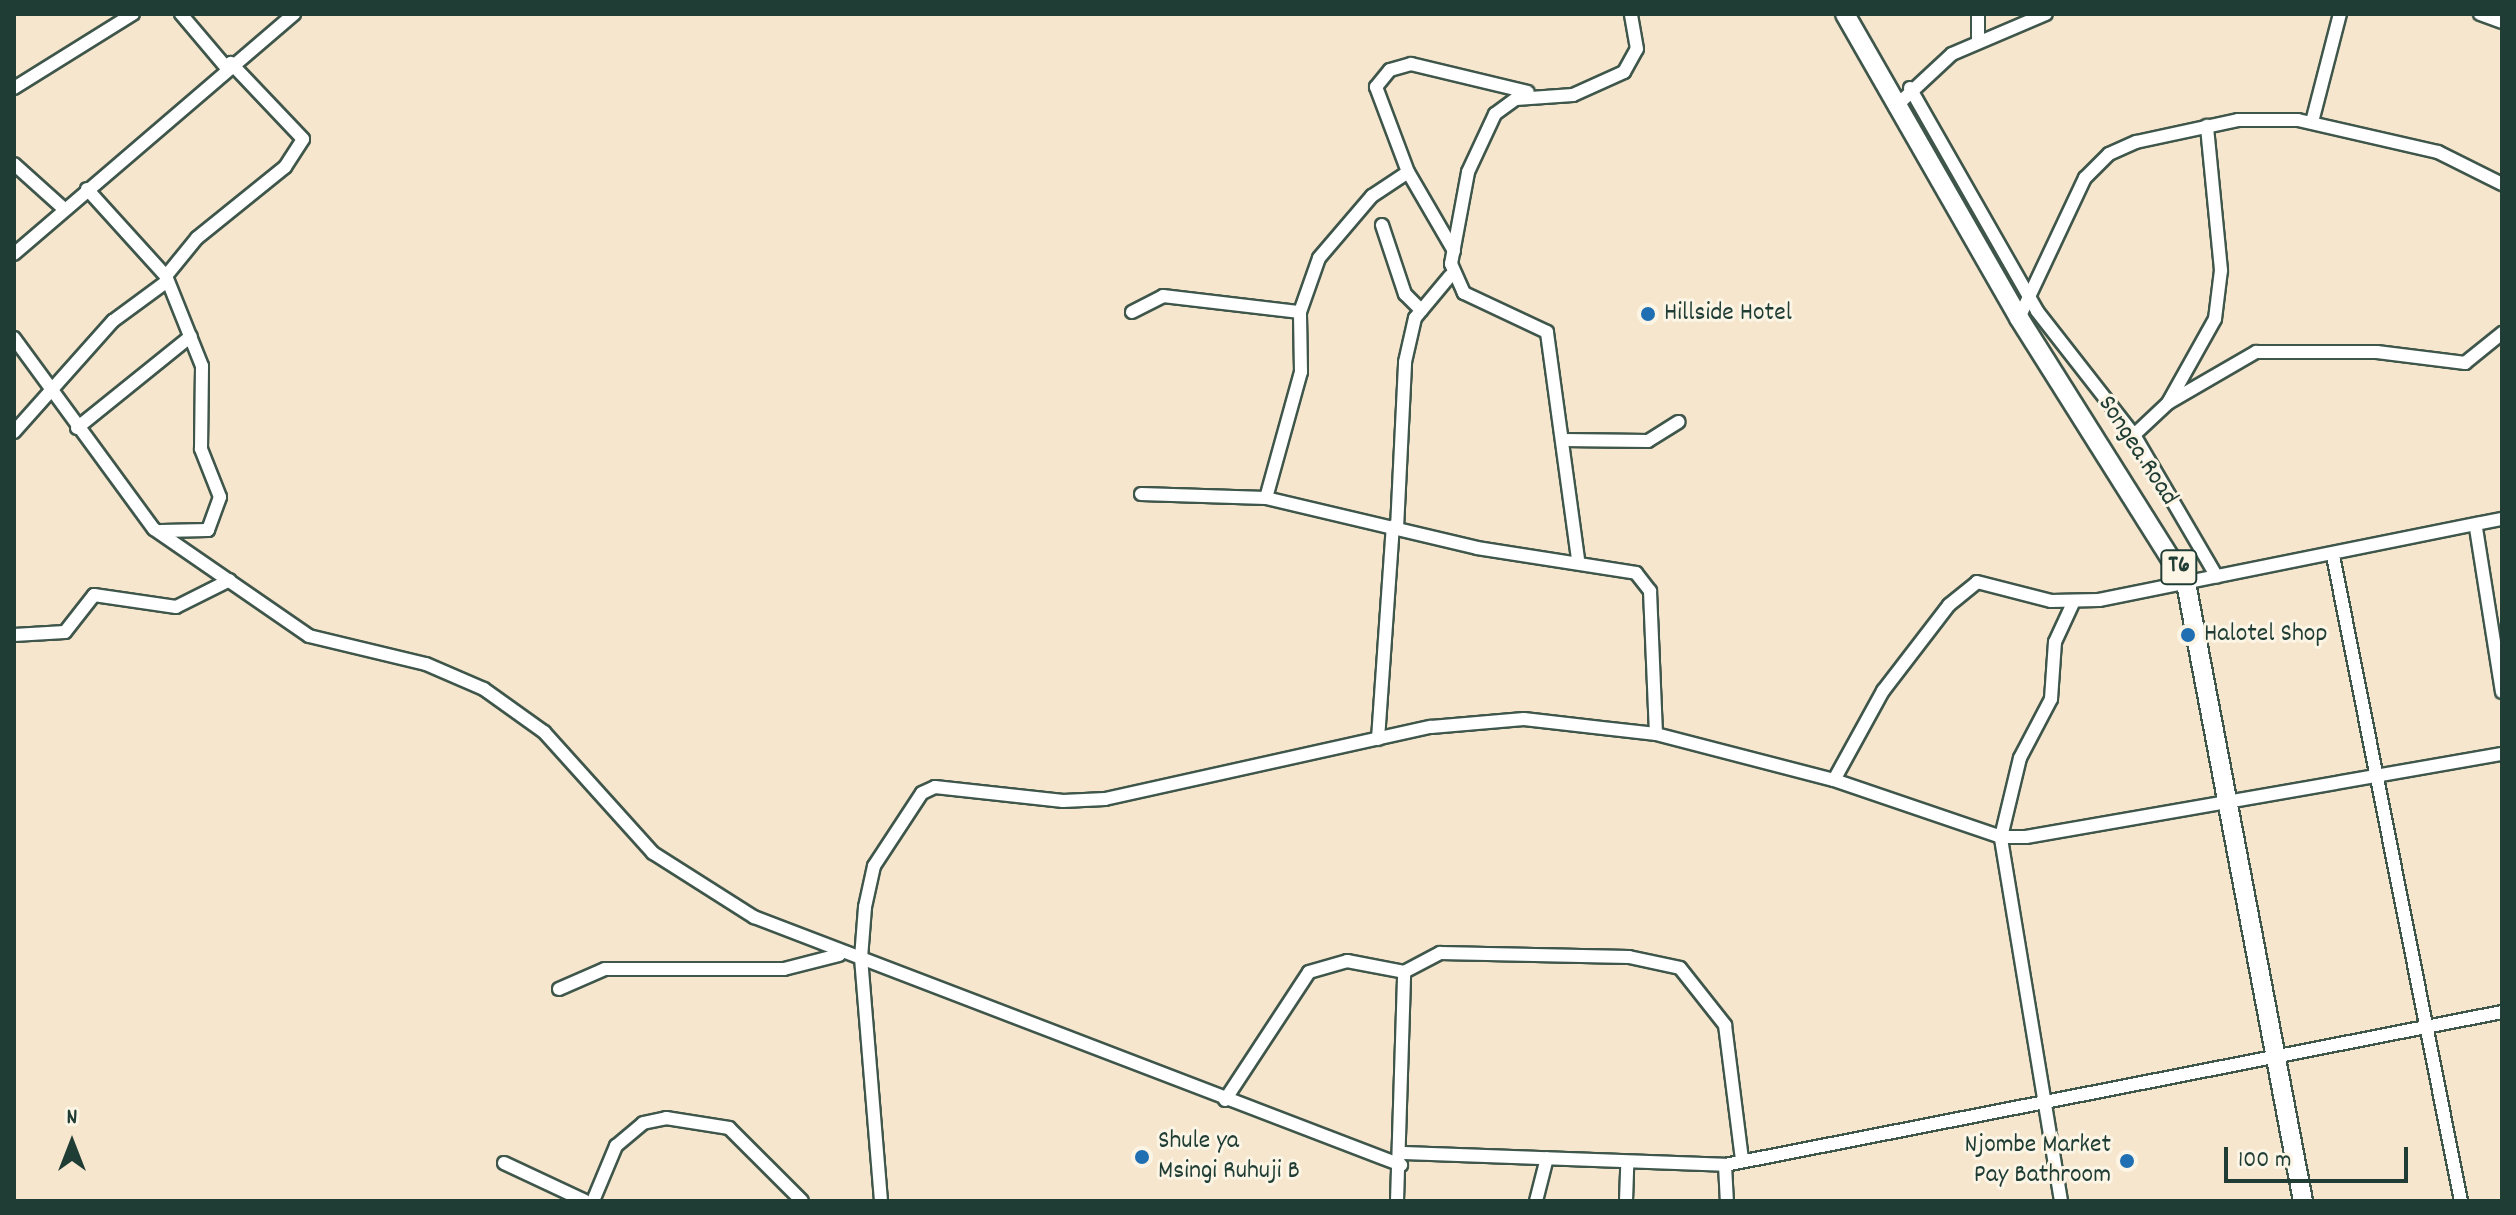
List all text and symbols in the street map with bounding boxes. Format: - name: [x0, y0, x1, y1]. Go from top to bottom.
- place label: Hillside Hotel: [1664, 298, 1792, 330]
- marker: Hillside Hotel: [1639, 305, 1657, 323]
- street label: Songea Road: [2090, 390, 2184, 512]
- road number: T6: [2159, 547, 2199, 587]
- place label: Halotel Shop: [2204, 619, 2327, 651]
- marker: Halotel Shop: [2179, 626, 2197, 644]
- north arrow: [32, 1103, 112, 1183]
- text: N: [67, 1103, 77, 1134]
- place label: Shule ya Msingi Ruhuji B: [1158, 1126, 1300, 1188]
- place label: Njombe Market Pay Bathroom: [1964, 1130, 2111, 1192]
- scale bar: [2228, 1131, 2412, 1181]
- text: 100 m: [2238, 1144, 2291, 1178]
- marker: Shule ya Msingi Ruhuji B: [1133, 1148, 1151, 1166]
- marker: Njombe Market Pay Bathroom: [2118, 1152, 2136, 1170]

